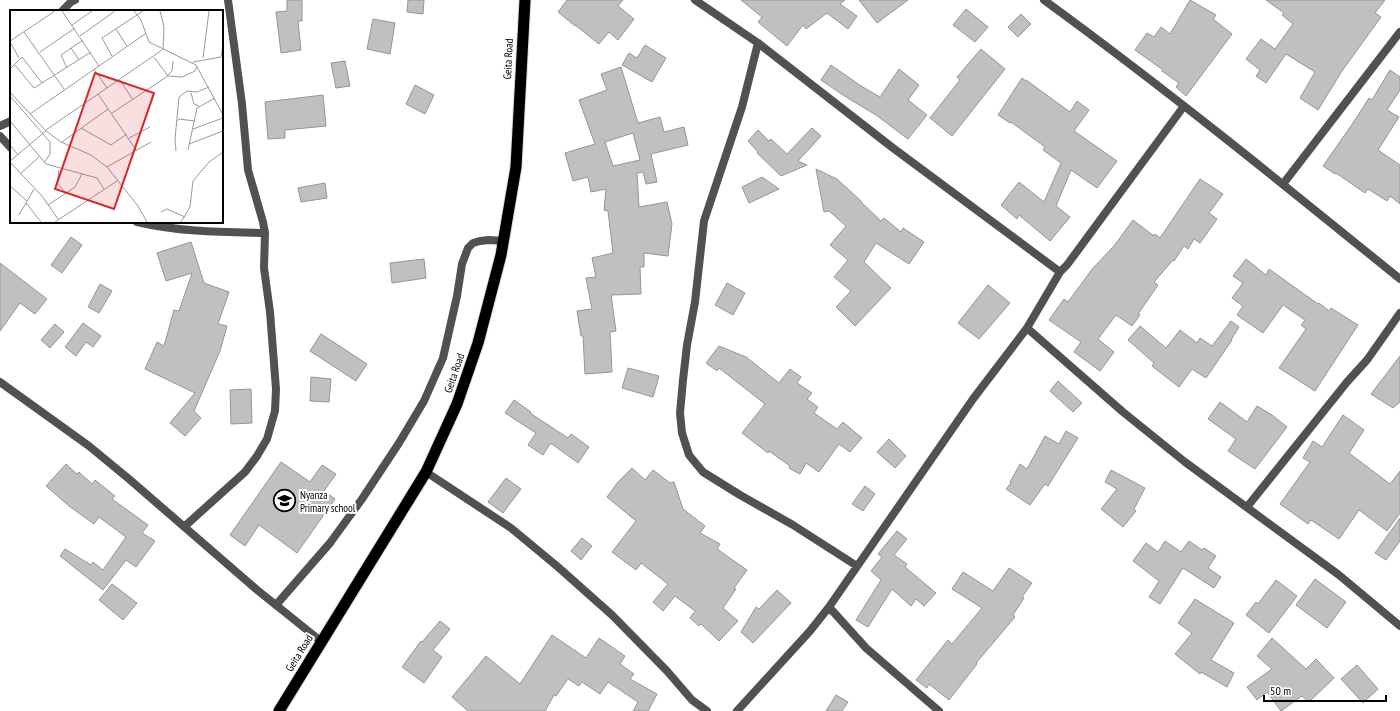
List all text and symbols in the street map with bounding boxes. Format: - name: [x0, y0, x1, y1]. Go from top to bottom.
- inset map: [10, 10, 223, 223]
- street label: Geita Road: [500, 38, 516, 80]
- street label: Geita Road: [441, 351, 467, 395]
- school or university icon: Nyanza Primary school: [272, 488, 298, 514]
- place label: Nyanza Primary school: [300, 488, 356, 515]
- street label: Geita Road: [282, 632, 316, 674]
- scale bar: [1264, 677, 1386, 703]
- text: 50 m: [1270, 683, 1291, 698]

